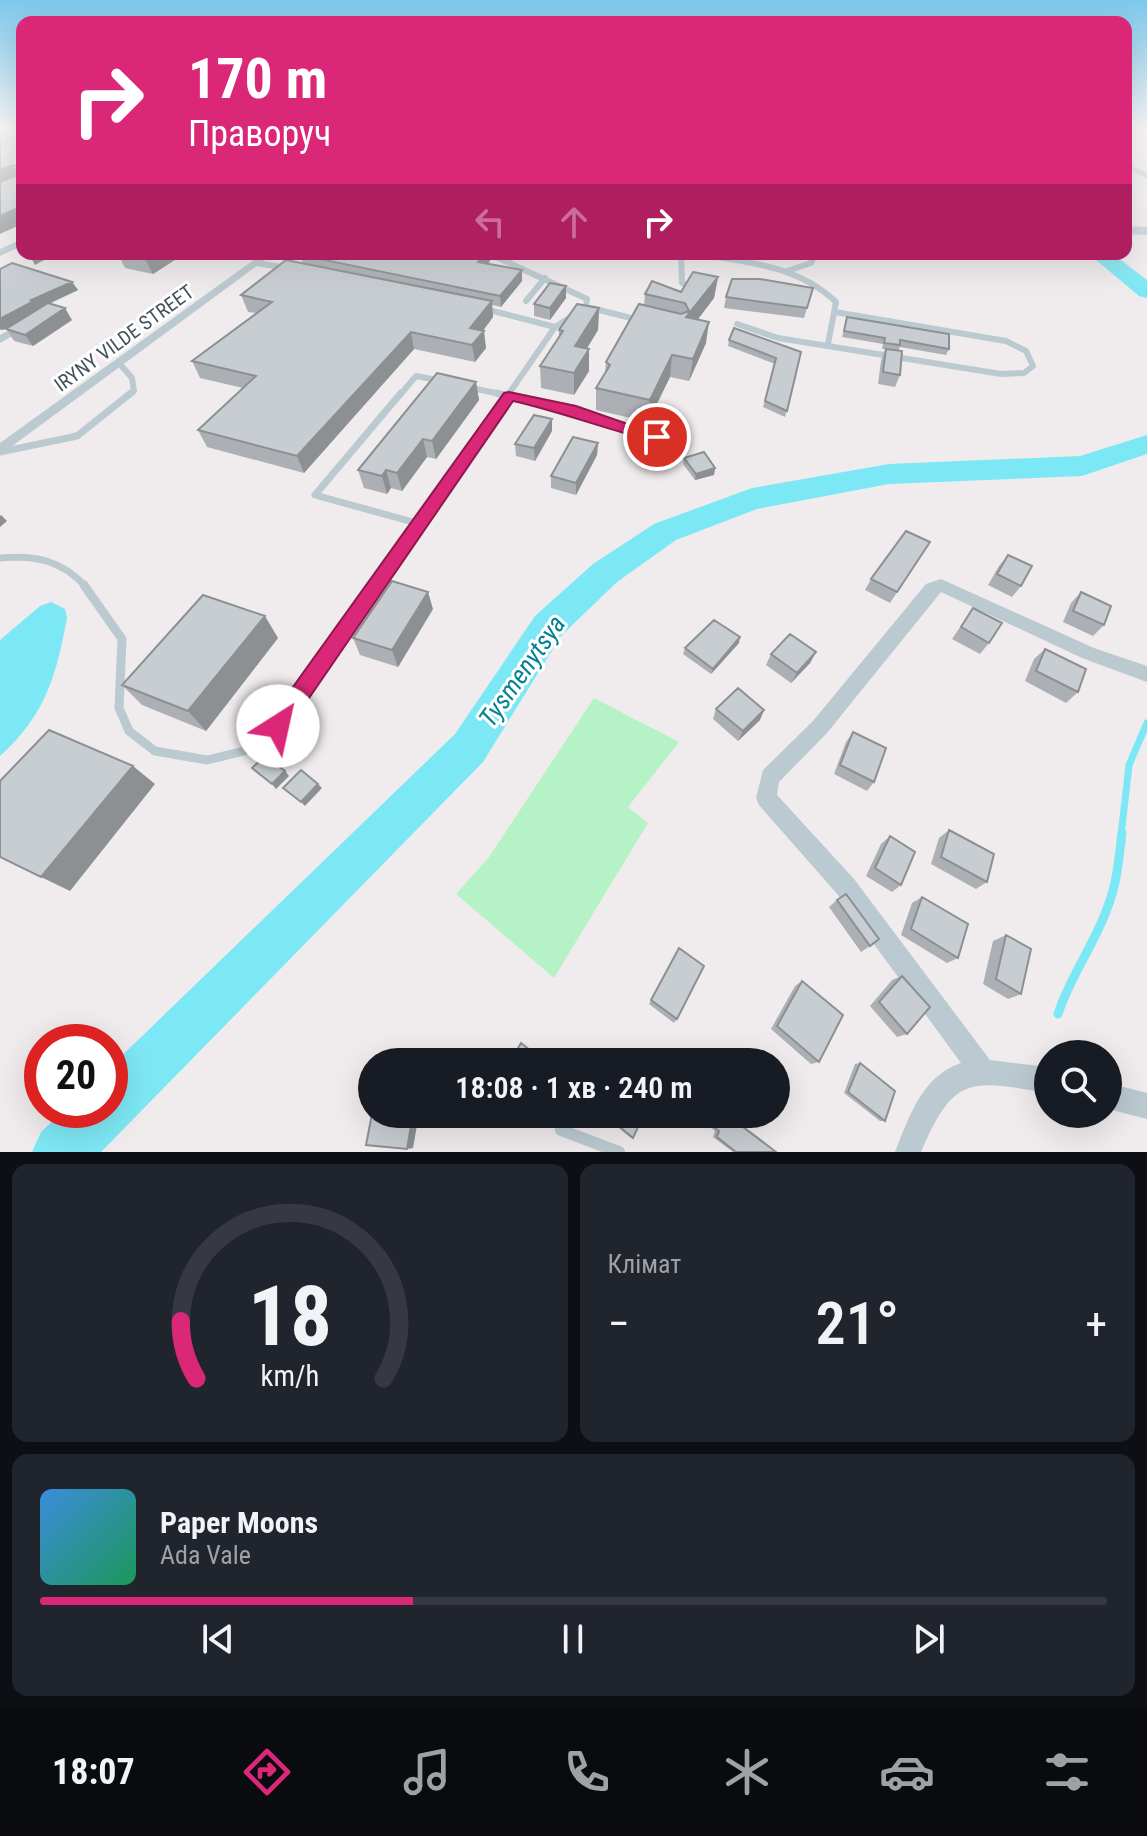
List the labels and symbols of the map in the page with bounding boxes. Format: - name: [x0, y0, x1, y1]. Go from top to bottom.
- street label: IRYNY VILDE STREET: [50, 279, 198, 397]
- pin: [623, 403, 691, 471]
- water label: Tysmenytsya: [473, 610, 571, 732]
- position arrow: [236, 684, 320, 768]
- speed limit sign: 20: [24, 1024, 128, 1128]

